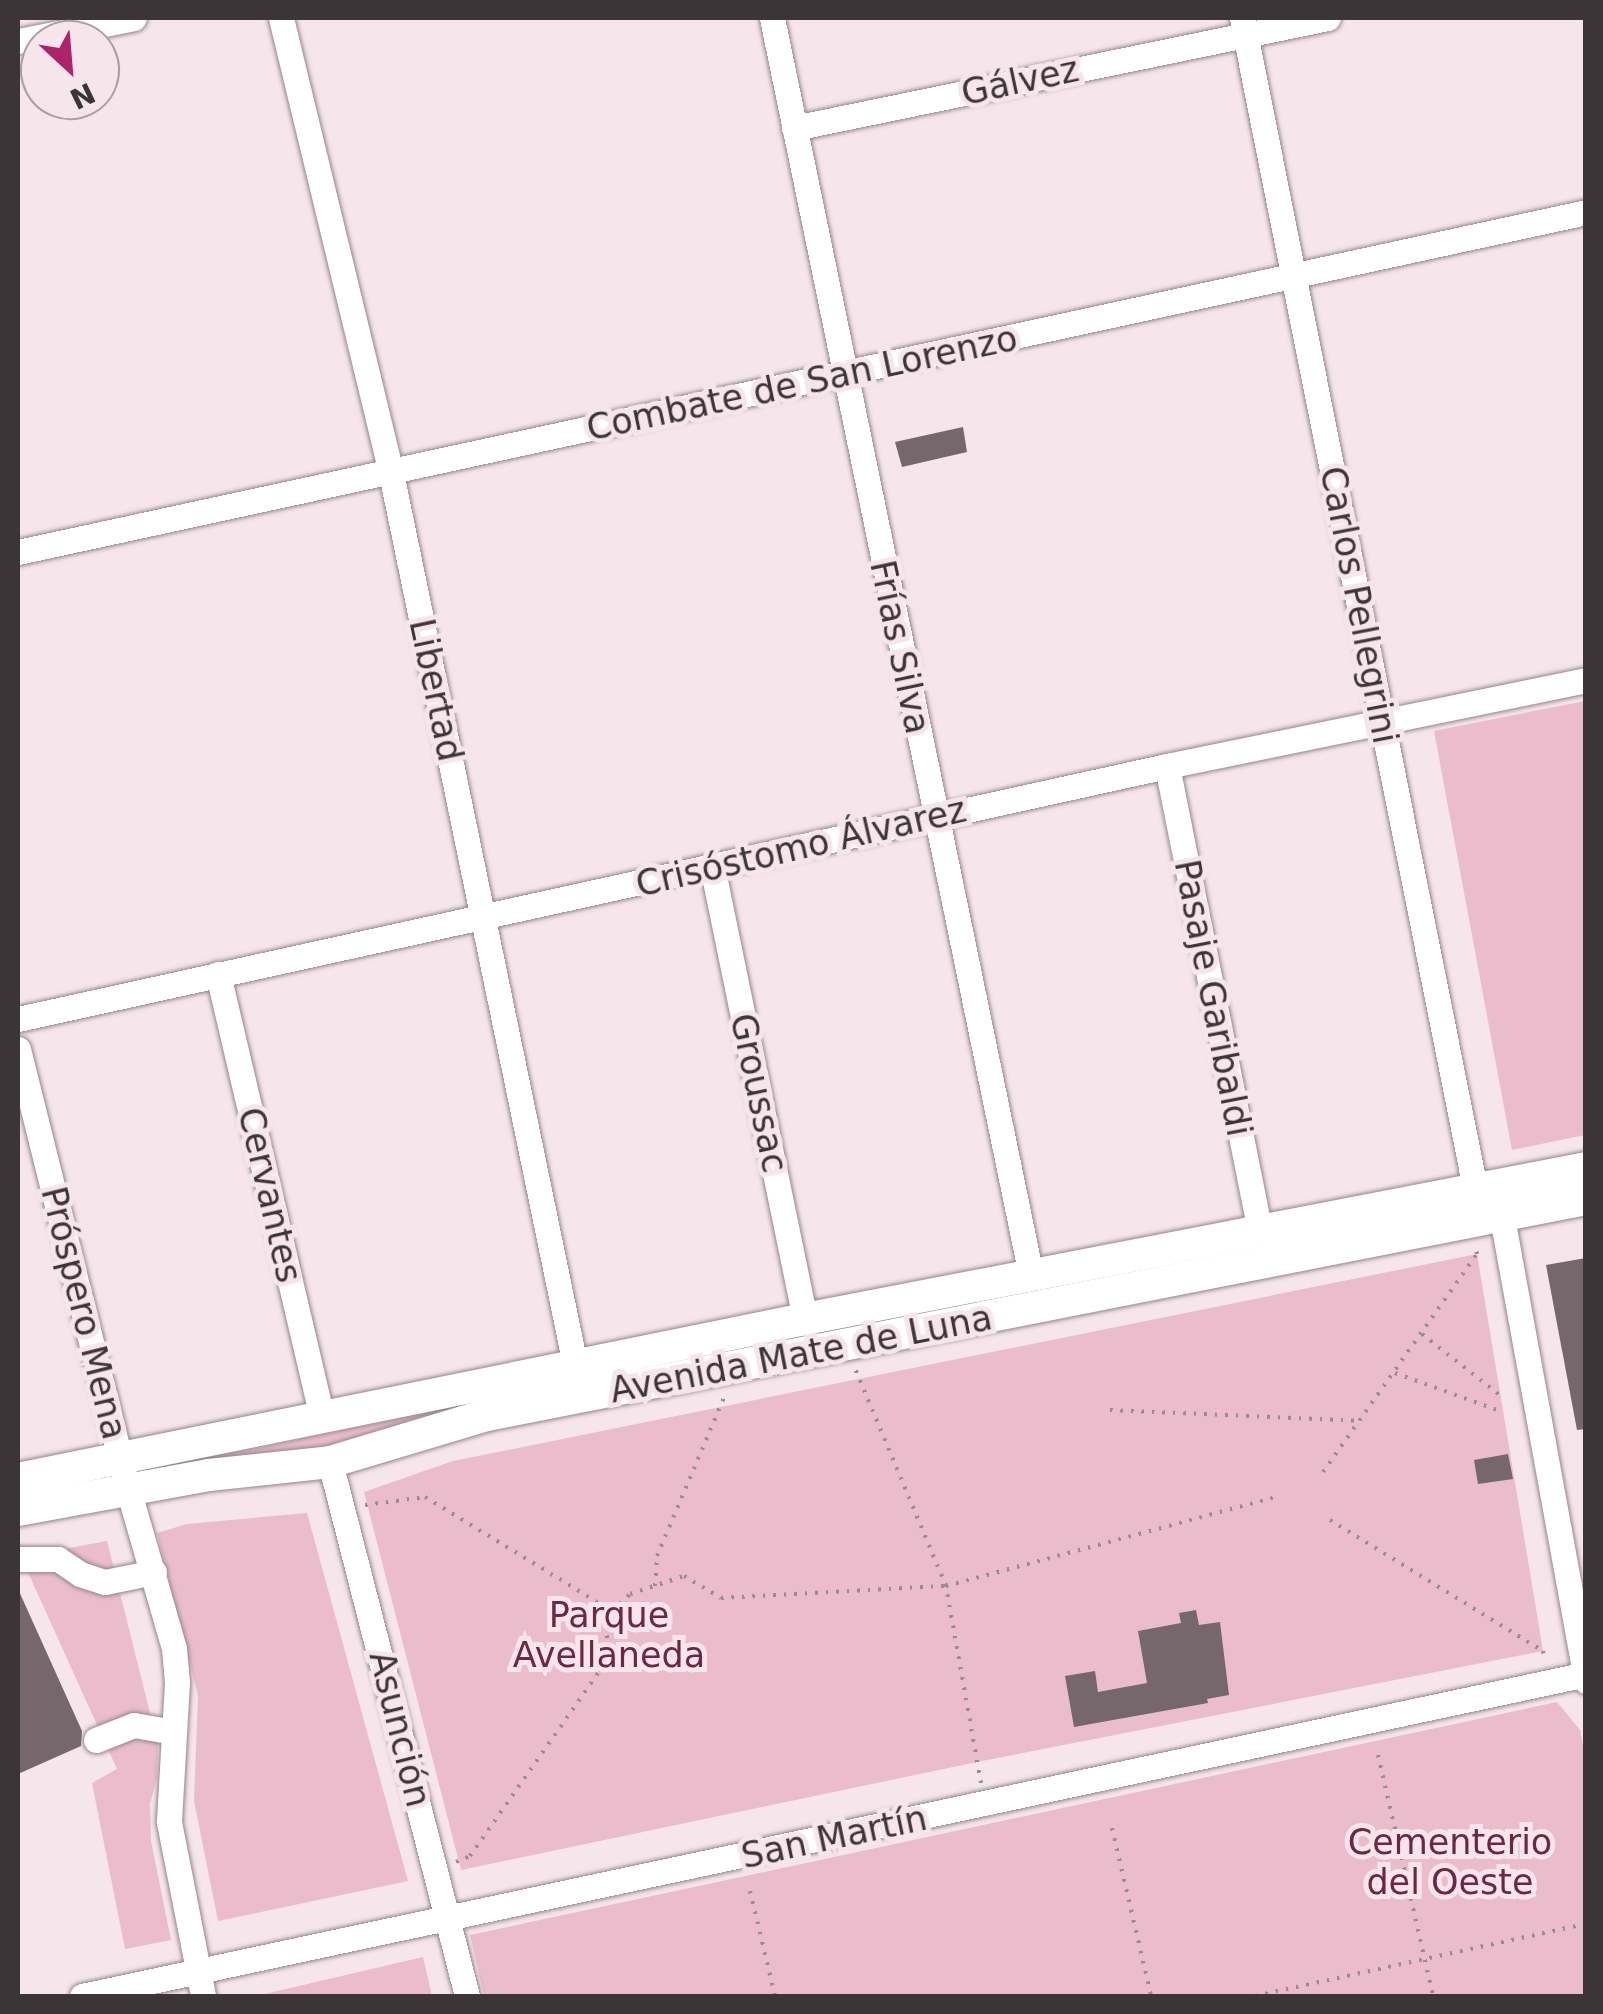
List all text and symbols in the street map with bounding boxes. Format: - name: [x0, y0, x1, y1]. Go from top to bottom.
- north arrow: [20, 20, 120, 120]
- street label: Gálvez: [957, 48, 1083, 114]
- text: N: [65, 76, 100, 116]
- street label: Combate de San Lorenzo: [583, 317, 1021, 449]
- street label: Carlos Pellegrini: [1312, 463, 1406, 747]
- street label: Frías Silva: [861, 556, 939, 738]
- street label: Libertad: [400, 615, 472, 765]
- street label: Crisóstomo Álvarez: [632, 789, 970, 905]
- street label: Pasaje Garibaldi: [1166, 856, 1260, 1140]
- street label: Groussac: [722, 1010, 796, 1176]
- street label: Cervantes: [229, 1103, 311, 1287]
- street label: Próspero Mena: [32, 1182, 136, 1444]
- street label: Avenida Mate de Luna: [606, 1296, 996, 1412]
- park label: Parque Avellaneda: [513, 1594, 705, 1676]
- street label: Asunción: [360, 1647, 440, 1811]
- street label: San Martín: [737, 1797, 931, 1877]
- park label: Cementerio del Oeste: [1348, 1821, 1552, 1903]

